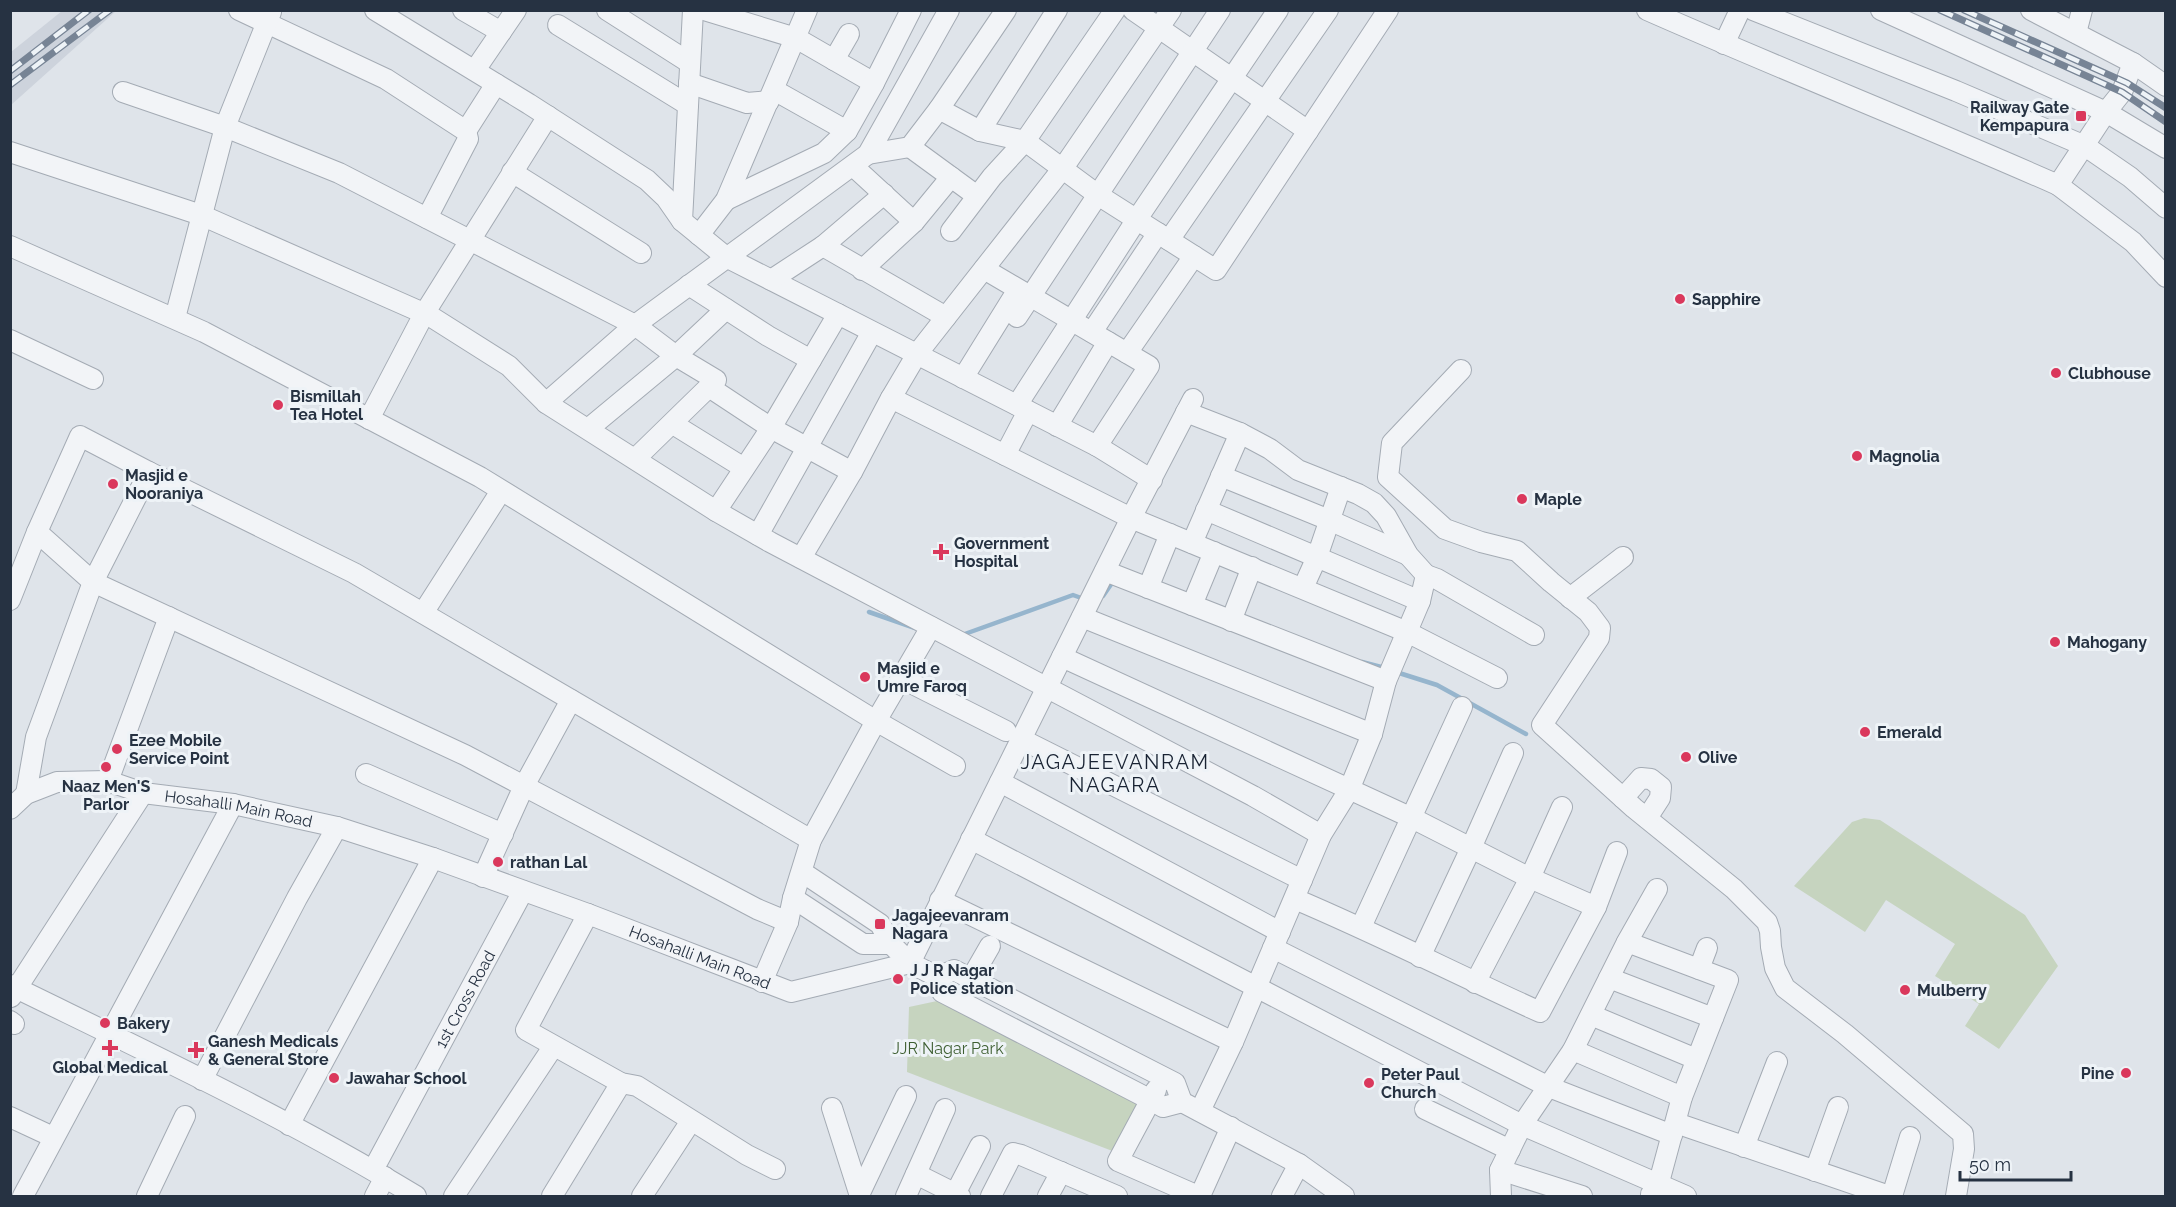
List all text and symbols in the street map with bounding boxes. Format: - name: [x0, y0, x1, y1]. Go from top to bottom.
- place label: Railway Gate Kempapura: [1970, 98, 2069, 135]
- marker: Railway Gate Kempapura: [2074, 109, 2088, 123]
- place label: Sapphire: [1692, 290, 1761, 309]
- marker: Sapphire: [1673, 292, 1687, 306]
- place label: Clubhouse: [2068, 364, 2151, 383]
- marker: Clubhouse: [2049, 366, 2063, 380]
- place label: Bismillah Tea Hotel: [290, 387, 364, 424]
- marker: Bismillah Tea Hotel: [271, 398, 285, 412]
- place label: Magnolia: [1869, 447, 1940, 466]
- marker: Magnolia: [1850, 449, 1864, 463]
- place label: Masjid e Nooraniya: [125, 466, 203, 503]
- marker: Masjid e Nooraniya: [106, 477, 120, 491]
- place label: Maple: [1534, 490, 1582, 509]
- marker: Maple: [1515, 492, 1529, 506]
- place label: Government Hospital: [954, 534, 1049, 571]
- marker: Government Hospital: [932, 543, 950, 561]
- place label: Mahogany: [2067, 633, 2147, 652]
- marker: Mahogany: [2048, 635, 2062, 649]
- place label: Masjid e Umre Faroq: [877, 659, 967, 696]
- marker: Masjid e Umre Faroq: [858, 670, 872, 684]
- place label: Emerald: [1877, 723, 1942, 742]
- marker: Emerald: [1858, 725, 1872, 739]
- place label: Ezee Mobile Service Point: [129, 731, 229, 768]
- marker: Ezee Mobile Service Point: [110, 742, 124, 756]
- place label: Olive: [1698, 748, 1738, 767]
- district label: JAGAJEEVANRAM NAGARA: [1020, 750, 1210, 797]
- marker: Olive: [1679, 750, 1693, 764]
- marker: Naaz Men'S Parlor: [99, 760, 113, 774]
- place label: Naaz Men'S Parlor: [62, 777, 150, 814]
- street label: Hosahalli Main Road: [163, 786, 314, 831]
- place label: rathan Lal: [510, 853, 588, 872]
- marker: rathan Lal: [491, 855, 505, 869]
- place label: Jagajeevanram Nagara: [892, 906, 1009, 943]
- marker: Jagajeevanram Nagara: [873, 917, 887, 931]
- street label: Hosahalli Main Road: [627, 921, 773, 993]
- street label: 1st Cross Road: [431, 947, 499, 1051]
- place label: J J R Nagar Police station: [910, 961, 1014, 998]
- marker: J J R Nagar Police station: [891, 972, 905, 986]
- place label: Mulberry: [1917, 981, 1987, 1000]
- marker: Mulberry: [1898, 983, 1912, 997]
- place label: Bakery: [117, 1014, 170, 1033]
- marker: Bakery: [98, 1016, 112, 1030]
- place label: Ganesh Medicals & General Store: [208, 1032, 338, 1069]
- park label: JJR Nagar Park: [892, 1039, 1004, 1058]
- marker: Global Medical: [103, 1041, 117, 1055]
- marker: Ganesh Medicals & General Store: [189, 1043, 203, 1057]
- place label: Global Medical: [52, 1058, 168, 1077]
- place label: Pine: [2081, 1064, 2114, 1083]
- place label: Peter Paul Church: [1381, 1065, 1461, 1102]
- marker: Pine: [2119, 1066, 2133, 1080]
- place label: Jawahar School: [346, 1069, 467, 1088]
- marker: Jawahar School: [327, 1071, 341, 1085]
- marker: Peter Paul Church: [1362, 1076, 1376, 1090]
- scale bar: [1960, 1144, 2071, 1182]
- text: 50 m: [1969, 1154, 2011, 1175]

